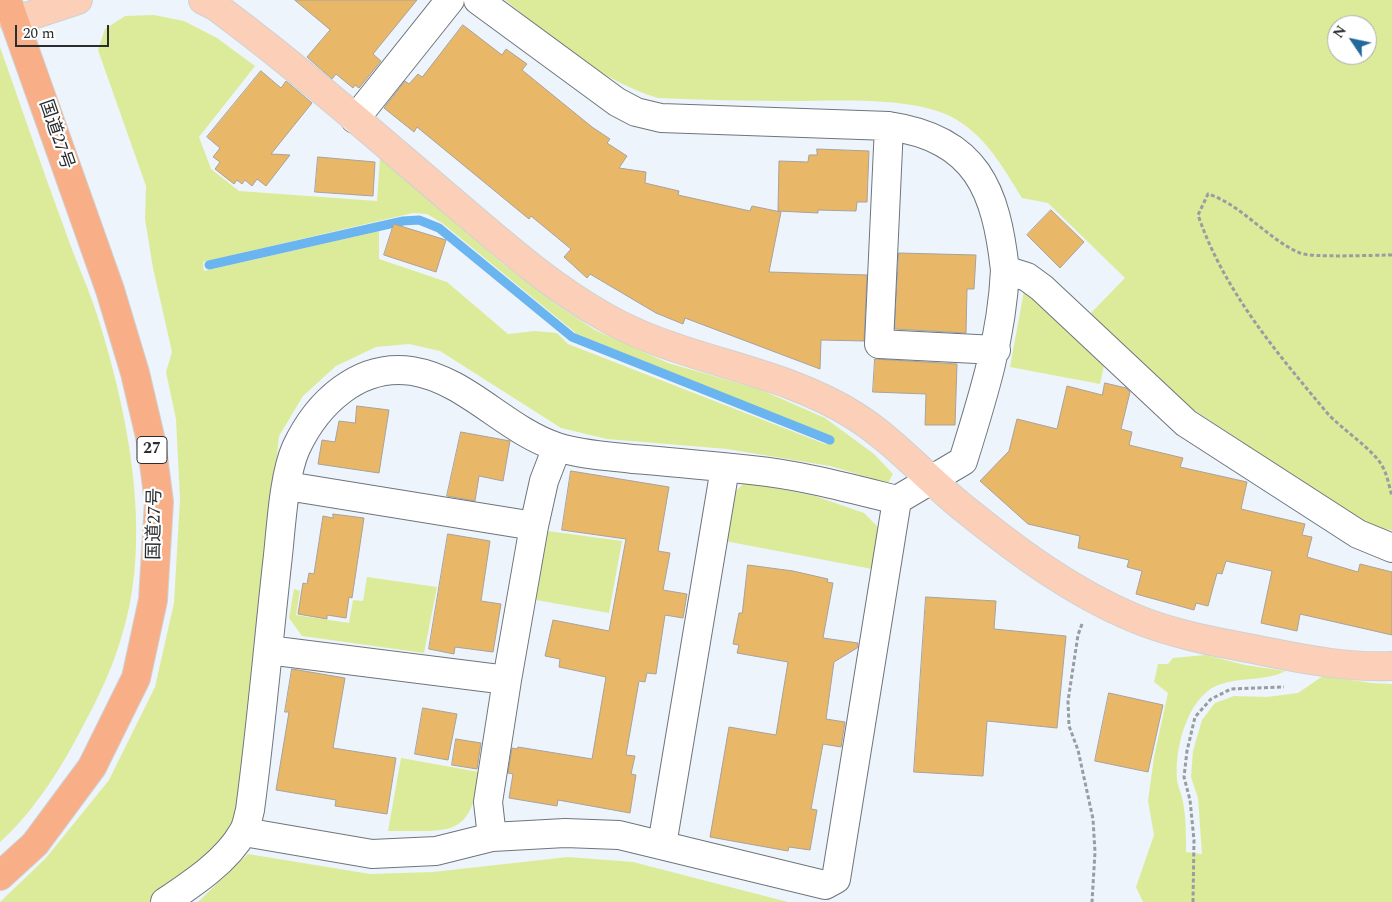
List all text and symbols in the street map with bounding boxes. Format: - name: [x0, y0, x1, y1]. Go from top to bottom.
- scale bar: [18, 15, 111, 47]
- north arrow: [1327, 15, 1377, 65]
- text: N: [1328, 21, 1352, 43]
- text: 20 m: [23, 22, 55, 45]
- street label: 国道27号: [33, 97, 77, 173]
- road number: 27: [137, 436, 167, 464]
- street label: 国道27号: [145, 488, 167, 560]

